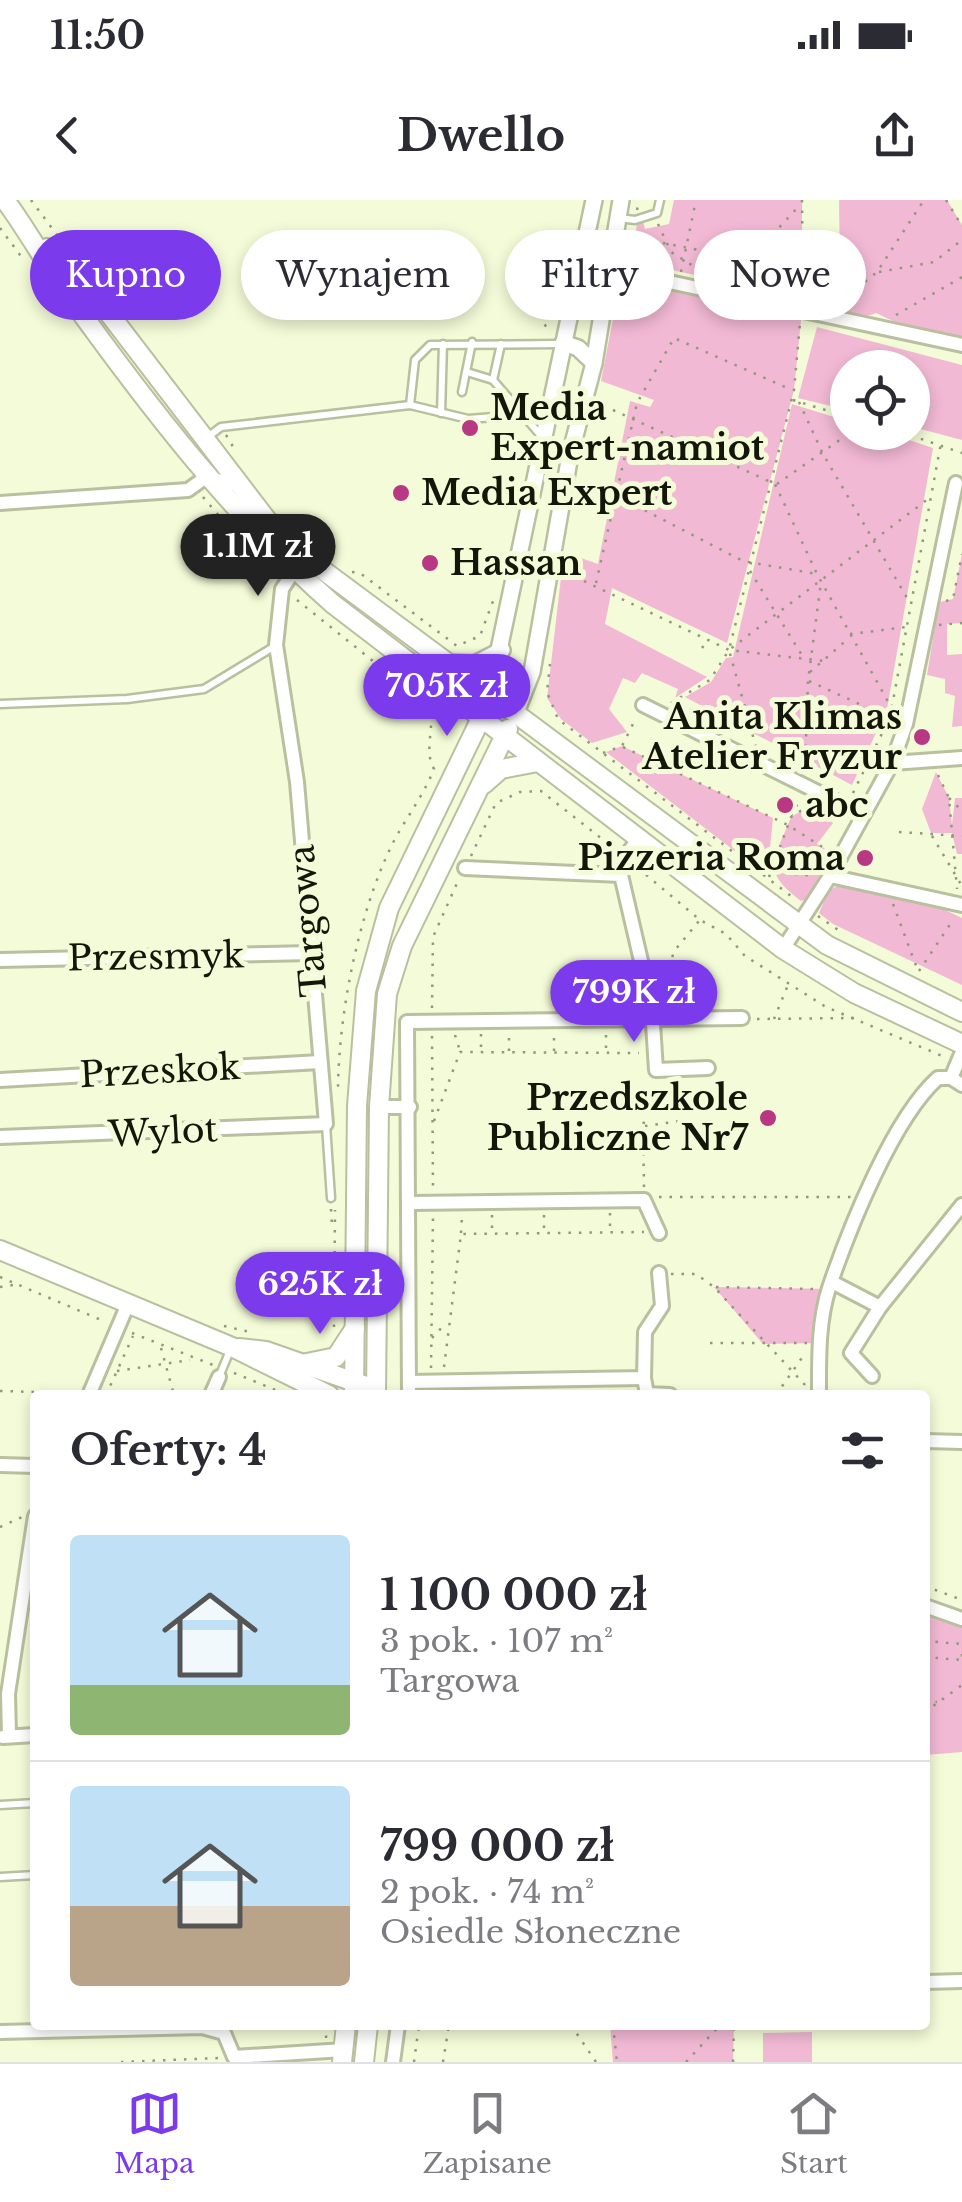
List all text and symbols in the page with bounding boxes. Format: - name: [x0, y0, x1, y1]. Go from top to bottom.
- text: 11:50: [50, 12, 145, 59]
- text: Dwello: [397, 107, 565, 163]
- icon: back: [40, 108, 95, 163]
- icon: share: [867, 108, 922, 163]
- chip: Kupno: [30, 230, 221, 320]
- chip: Wynajem: [241, 230, 485, 320]
- chip: Filtry: [505, 230, 674, 320]
- chip: Nowe: [694, 230, 866, 320]
- map controls: [830, 350, 930, 450]
- button: locate: [830, 350, 930, 450]
- place label: Media Expert-namiot: [490, 386, 765, 469]
- marker: Media Expert-namiot: [459, 417, 481, 439]
- place label: Media Expert: [421, 471, 673, 514]
- marker: Media Expert: [390, 482, 412, 504]
- pin: 1.1M zł: [166, 514, 350, 599]
- text: 1.1M zł: [203, 526, 313, 566]
- place label: Hassan: [450, 541, 581, 584]
- marker: Hassan: [419, 552, 441, 574]
- pin: 705K zł: [355, 654, 539, 739]
- text: 705K zł: [385, 666, 509, 706]
- place label: Anita Klimas Atelier Fryzur: [641, 695, 903, 778]
- marker: Anita Klimas Atelier Fryzur: [911, 726, 933, 748]
- place label: abc: [805, 783, 868, 826]
- marker: abc: [774, 794, 796, 816]
- place label: Pizzeria Roma: [577, 836, 845, 879]
- street label: Targowa: [279, 843, 336, 999]
- marker: Pizzeria Roma: [854, 847, 876, 869]
- street label: Przesmyk: [67, 933, 245, 980]
- pin: 799K zł: [542, 960, 726, 1045]
- text: 799K zł: [572, 972, 696, 1012]
- street label: Przeskok: [78, 1045, 242, 1096]
- place label: Przedszkole Publiczne Nr7: [487, 1076, 749, 1159]
- street label: Wylot: [106, 1107, 219, 1156]
- marker: Przedszkole Publiczne Nr7: [757, 1107, 779, 1129]
- pin: 625K zł: [228, 1252, 412, 1337]
- text: 625K zł: [257, 1264, 383, 1304]
- icon: filters: [835, 1423, 890, 1478]
- text: Oferty: 4: [70, 1424, 267, 1476]
- text: 1 100 000 zł: [380, 1569, 648, 1621]
- icon: home: [150, 1575, 270, 1695]
- text: 3 pok. · 107 m²: [380, 1621, 613, 1661]
- text: Targowa: [380, 1661, 519, 1701]
- text: 799 000 zł: [380, 1820, 615, 1872]
- icon: home: [150, 1826, 270, 1946]
- text: 2 pok. · 74 m²: [380, 1872, 594, 1912]
- text: Osiedle Słoneczne: [380, 1912, 681, 1952]
- tab: Mapa: [114, 2086, 195, 2181]
- tab: Zapisane: [423, 2086, 552, 2181]
- tab: Start: [780, 2086, 848, 2181]

